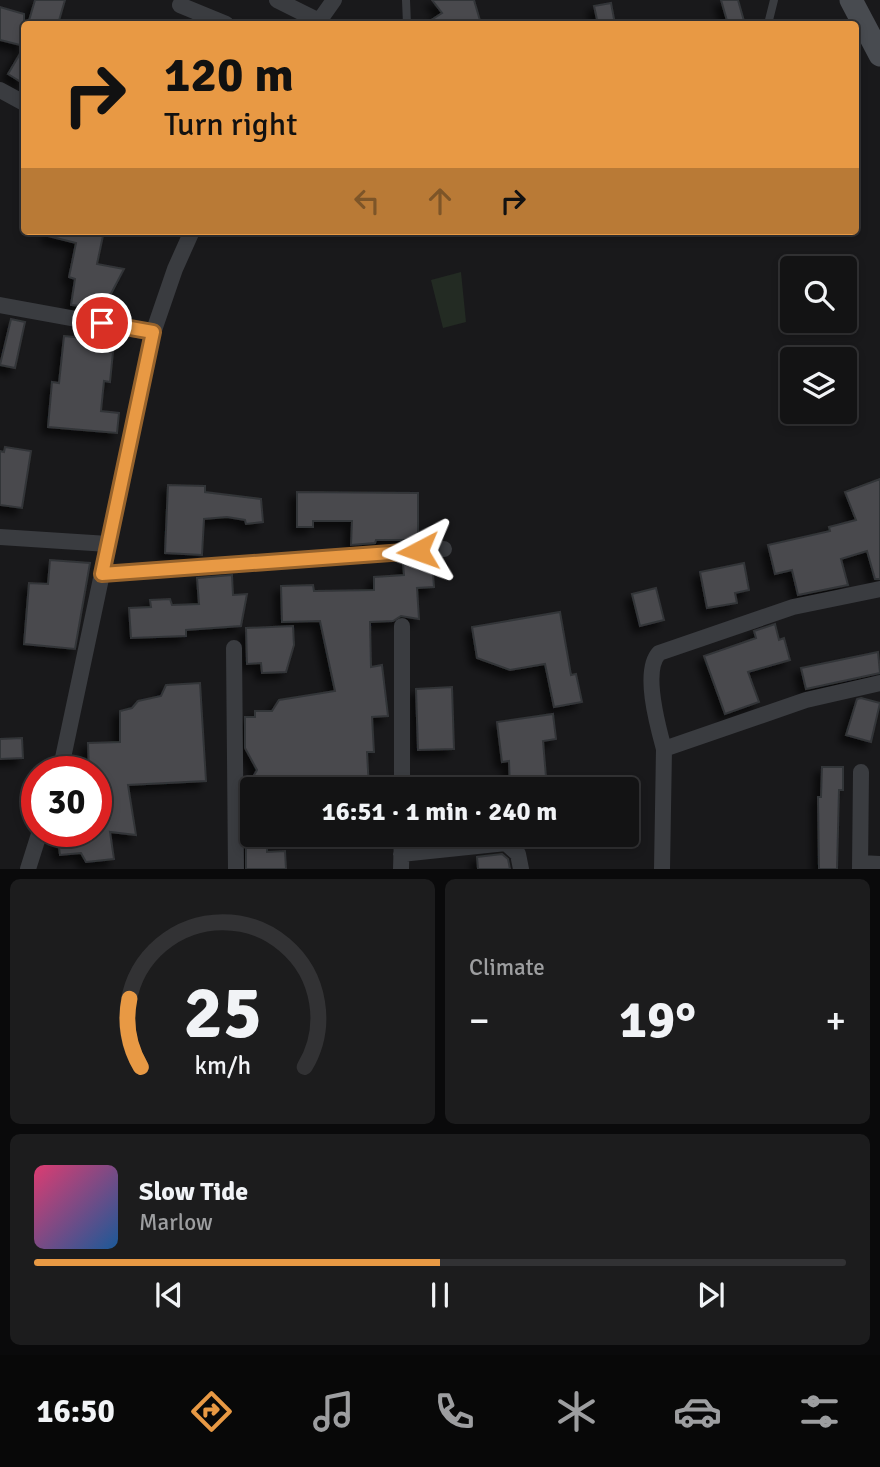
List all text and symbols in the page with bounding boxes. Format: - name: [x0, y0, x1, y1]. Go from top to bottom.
- text: 120 m: [164, 45, 294, 105]
- icon: right: [49, 49, 140, 140]
- text: Turn right: [164, 105, 297, 144]
- icon: left: [348, 182, 386, 220]
- icon: ahead: [421, 182, 459, 220]
- icon: right: [494, 182, 532, 220]
- map controls: [780, 256, 857, 424]
- button: search: [780, 256, 857, 333]
- pin: [72, 293, 132, 353]
- icon: arrive: [83, 304, 121, 342]
- button: layers: [780, 347, 857, 424]
- position arrow: [381, 514, 455, 588]
- speed limit sign: 30: [21, 756, 112, 847]
- text: 16:51 · 1 min · 240 m: [322, 796, 557, 828]
- text: Climate: [469, 953, 545, 982]
- text: 25: [183, 970, 262, 1059]
- text: 19°: [619, 988, 696, 1052]
- text: −: [469, 997, 490, 1044]
- text: +: [825, 997, 846, 1044]
- text: km/h: [194, 1050, 251, 1081]
- text: Slow Tide: [139, 1176, 248, 1208]
- text: Marlow: [139, 1208, 213, 1237]
- icon: previous: [150, 1276, 188, 1314]
- icon: pause: [421, 1276, 459, 1314]
- icon: next: [692, 1276, 730, 1314]
- icon: directions: [187, 1387, 236, 1436]
- icon: music: [309, 1387, 358, 1436]
- icon: phone: [430, 1387, 479, 1436]
- icon: climate: [552, 1387, 601, 1436]
- icon: car: [673, 1387, 722, 1436]
- icon: filters: [795, 1387, 844, 1436]
- text: 16:50: [36, 1392, 115, 1431]

